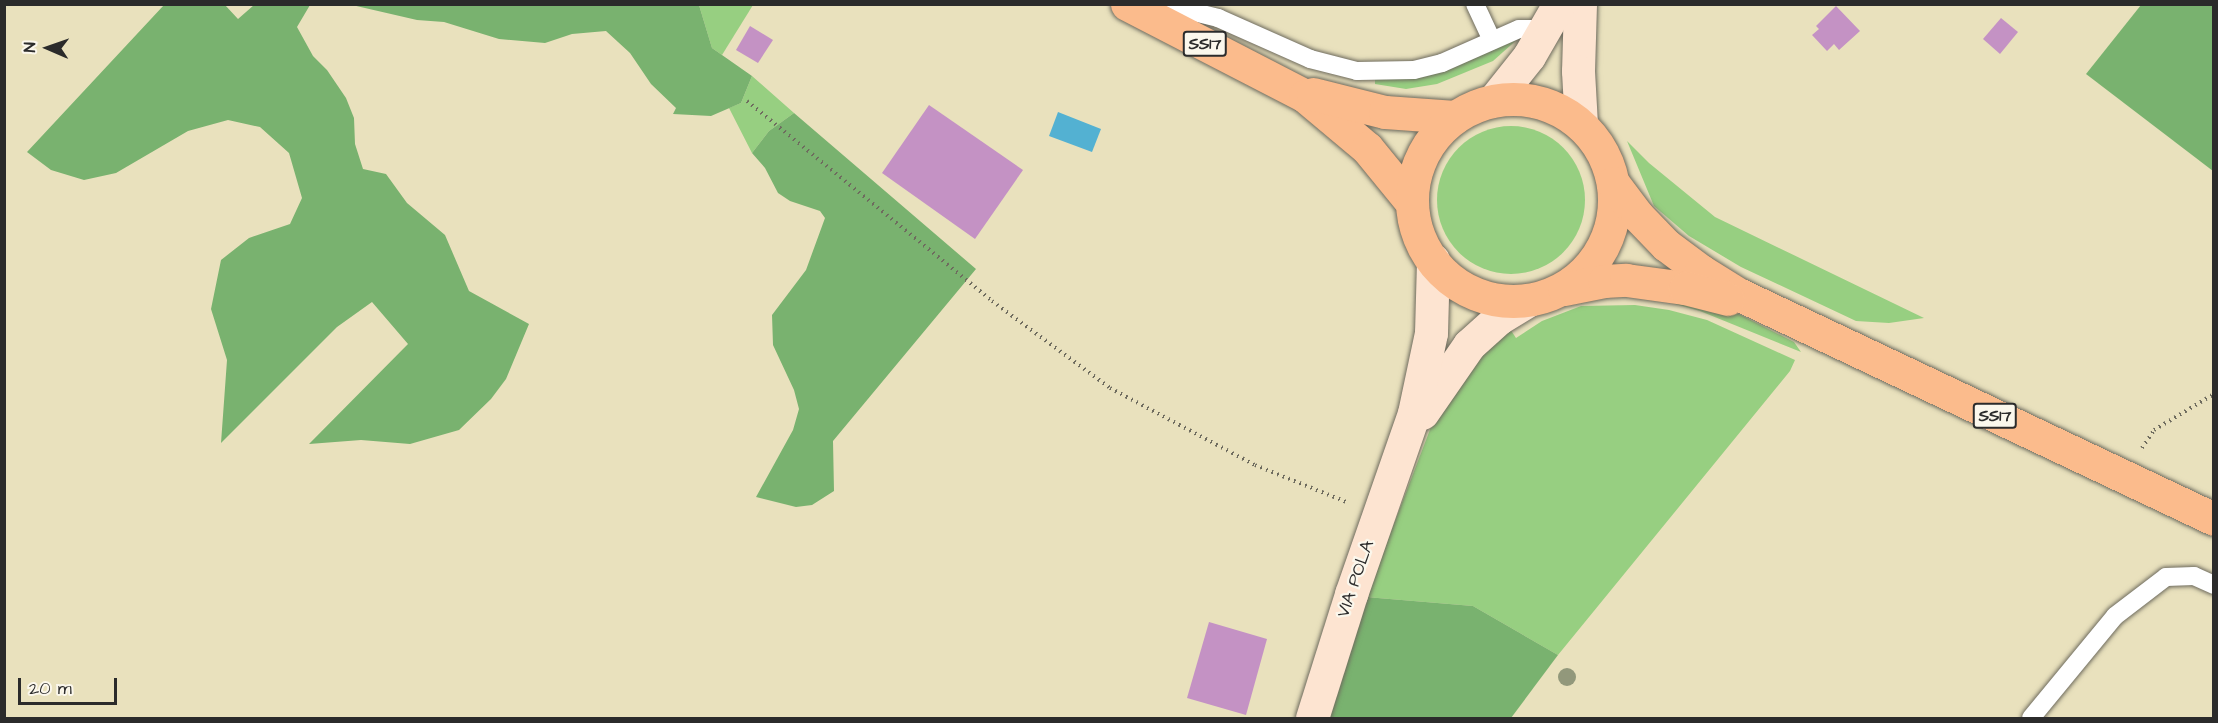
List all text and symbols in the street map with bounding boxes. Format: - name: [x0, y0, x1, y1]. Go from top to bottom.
- north arrow: [18, 18, 78, 78]
- road number: SS17: [1182, 31, 1228, 57]
- text: N: [19, 42, 41, 53]
- road number: SS17: [1972, 403, 2018, 429]
- street label: VIA POLA: [1333, 538, 1379, 620]
- scale bar: [21, 666, 120, 704]
- text: 20 m: [29, 676, 72, 701]

